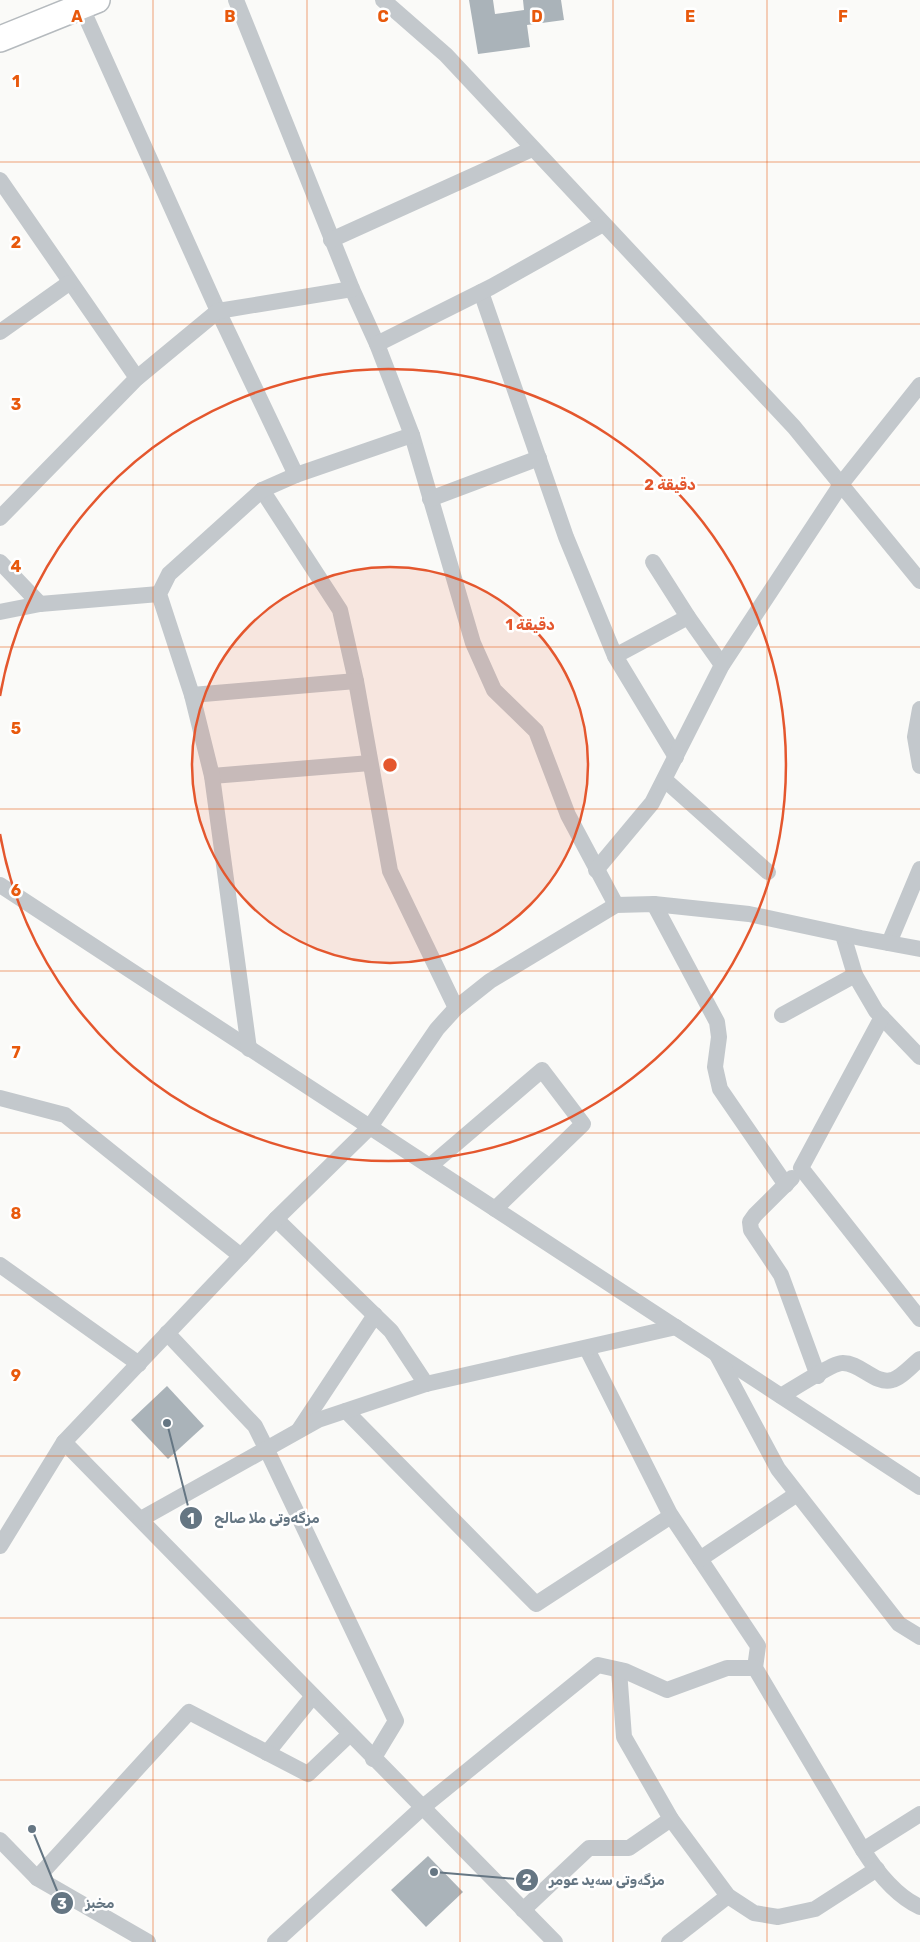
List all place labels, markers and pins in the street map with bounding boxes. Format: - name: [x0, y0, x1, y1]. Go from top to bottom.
- centre of rings: [381, 756, 399, 774]
- callout: مزگه‌وتی ملا صالح: [179, 1504, 329, 1533]
- callout: مزگەوتی سەید عومر: [515, 1866, 675, 1895]
- callout: مخبز: [50, 1889, 124, 1918]

